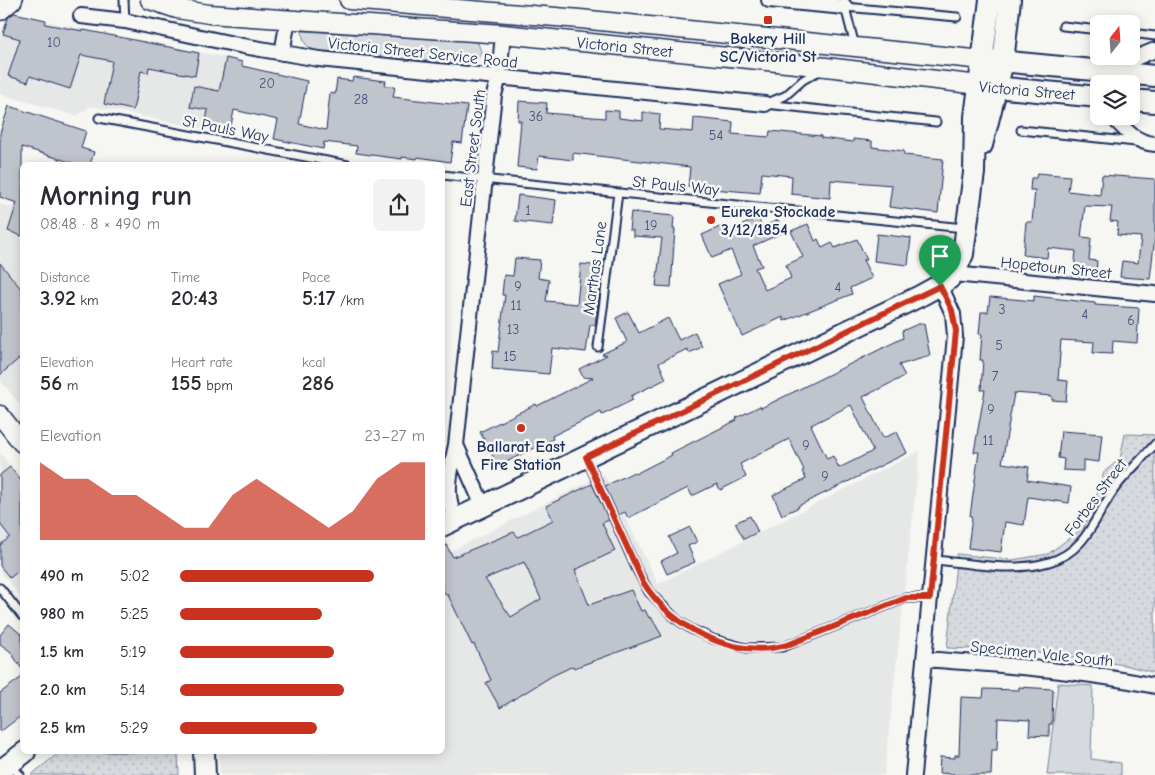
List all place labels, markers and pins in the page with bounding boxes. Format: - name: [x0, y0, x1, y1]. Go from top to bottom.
- marker: Bakery Hill SC/Victoria St: [762, 14, 774, 26]
- place label: Bakery Hill SC/Victoria St: [720, 30, 817, 66]
- place label: Eureka Stockade 3/12/1854: [721, 203, 835, 239]
- marker: Eureka Stockade 3/12/1854: [705, 214, 717, 226]
- pin: [919, 235, 961, 286]
- marker: Ballarat East Fire Station: [515, 422, 527, 434]
- place label: Ballarat East Fire Station: [477, 438, 566, 474]

